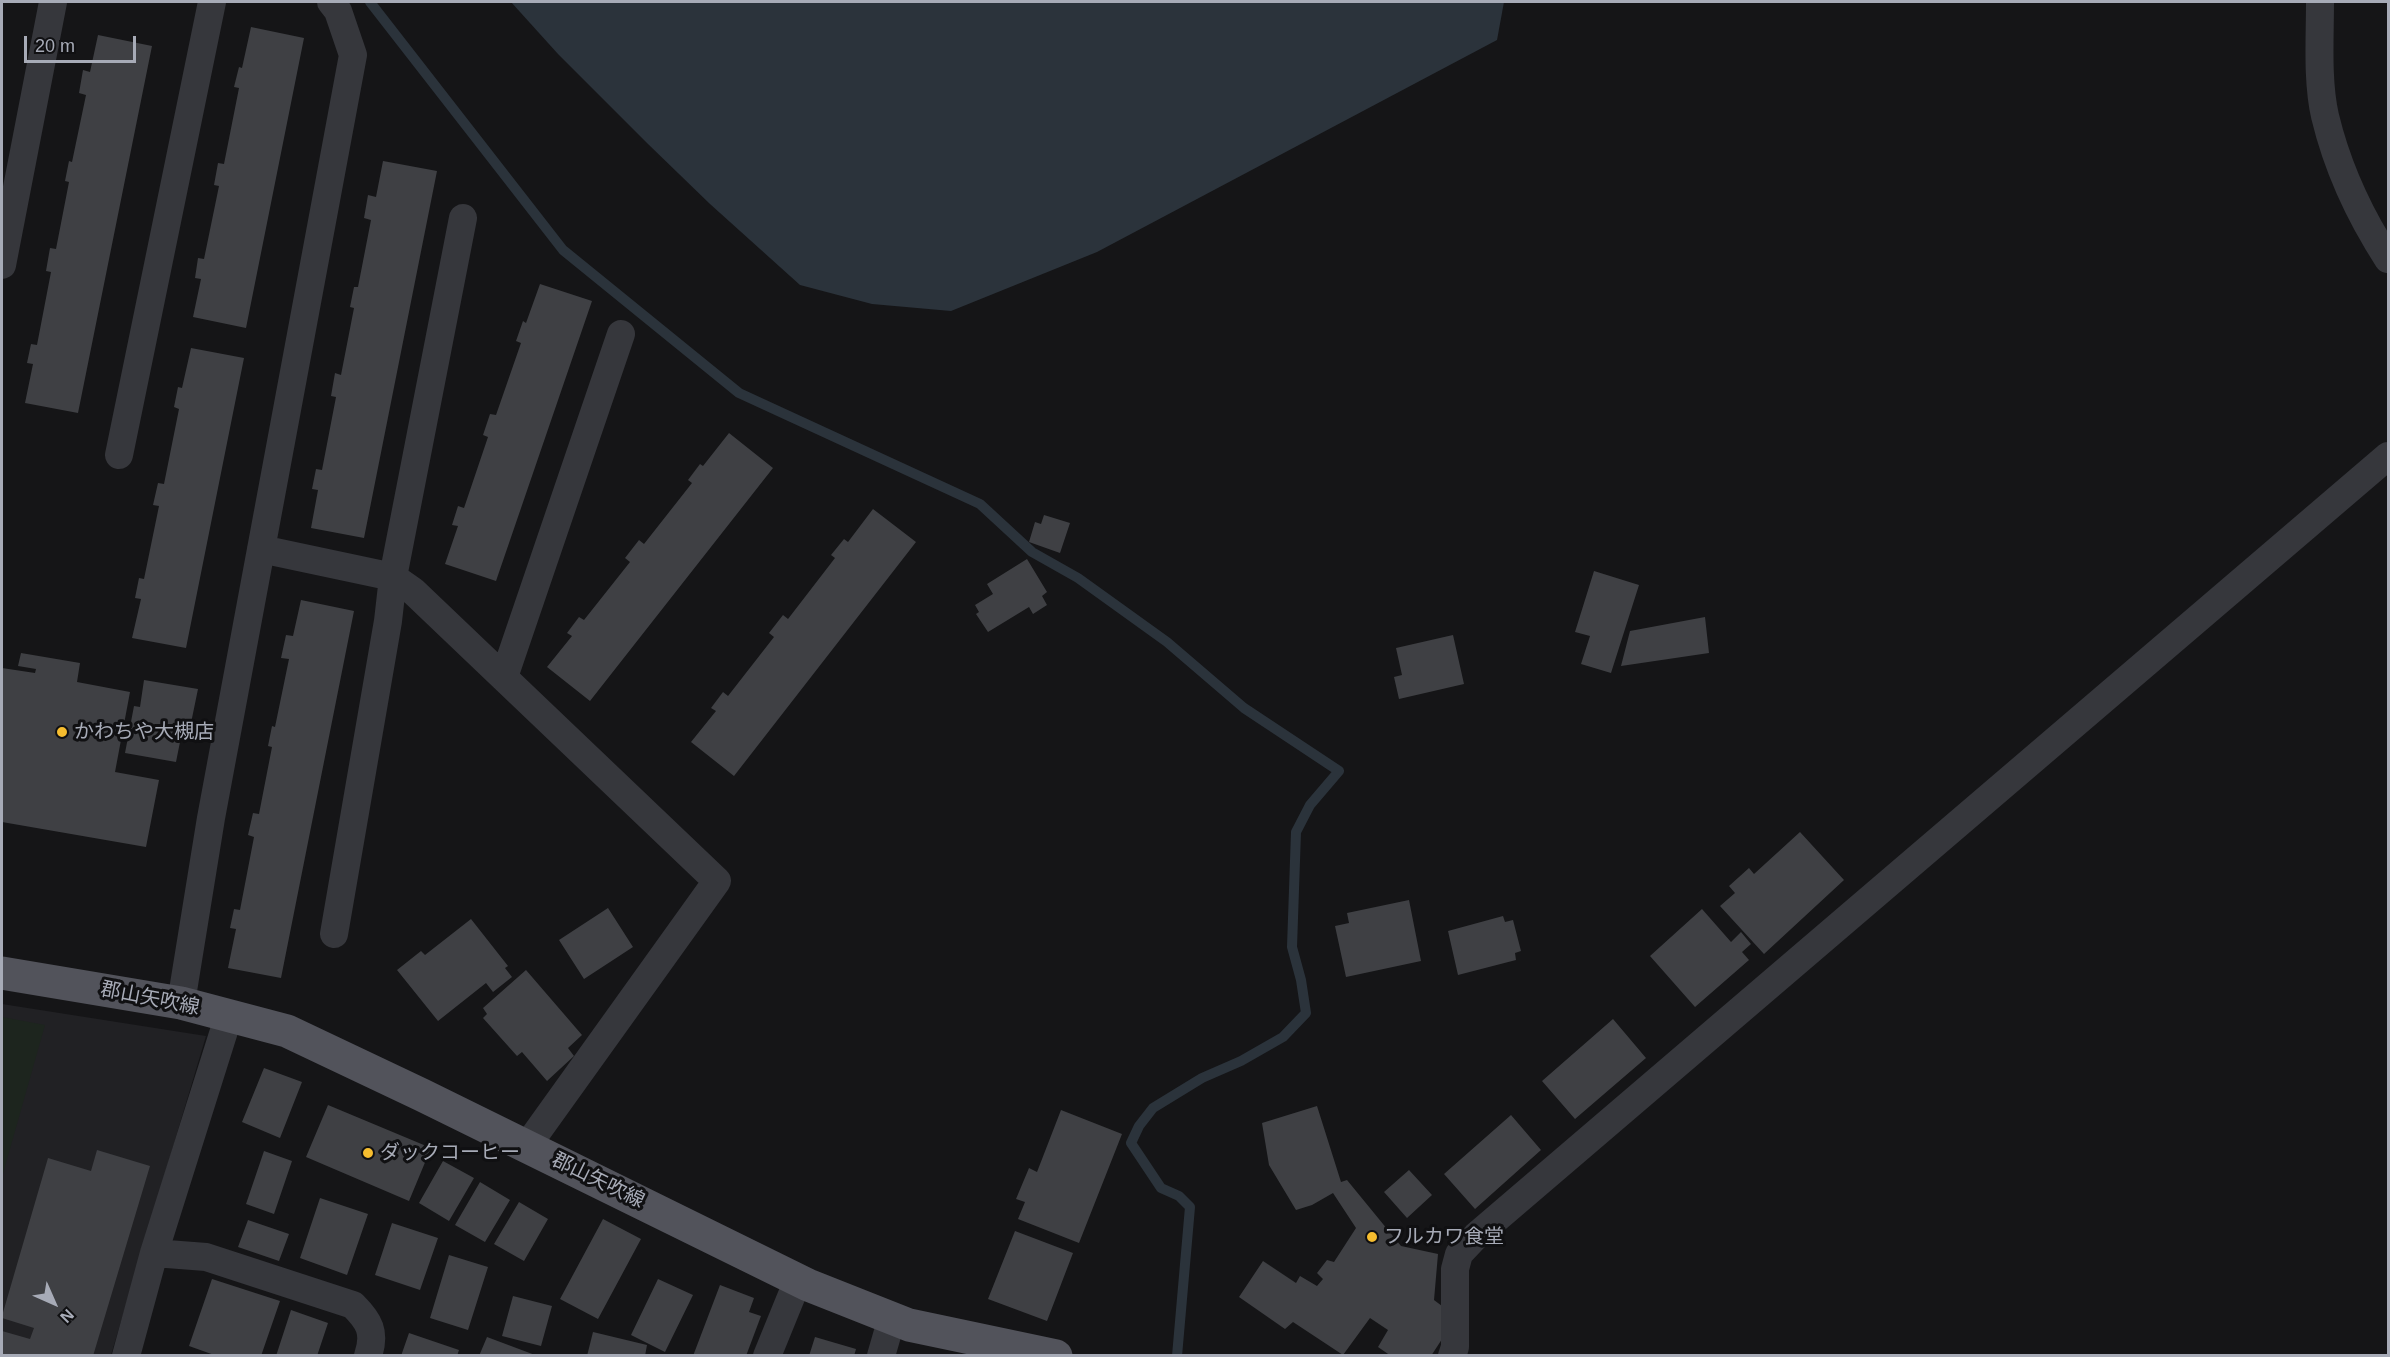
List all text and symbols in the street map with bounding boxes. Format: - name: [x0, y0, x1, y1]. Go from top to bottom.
- scale bar: [27, 24, 140, 62]
- text: 20 m: [35, 36, 75, 56]
- place label: かわちや大槻店: [74, 720, 214, 744]
- marker: かわちや大槻店: [55, 725, 69, 739]
- street label: 郡山矢吹線: [99, 978, 201, 1020]
- place label: ダックコーヒー: [380, 1141, 520, 1165]
- marker: ダックコーヒー: [361, 1146, 375, 1160]
- street label: 郡山矢吹線: [548, 1148, 648, 1214]
- place label: フルカワ食堂: [1384, 1225, 1504, 1249]
- marker: フルカワ食堂: [1365, 1230, 1379, 1244]
- north arrow: [24, 1273, 84, 1333]
- text: N: [57, 1306, 77, 1326]

